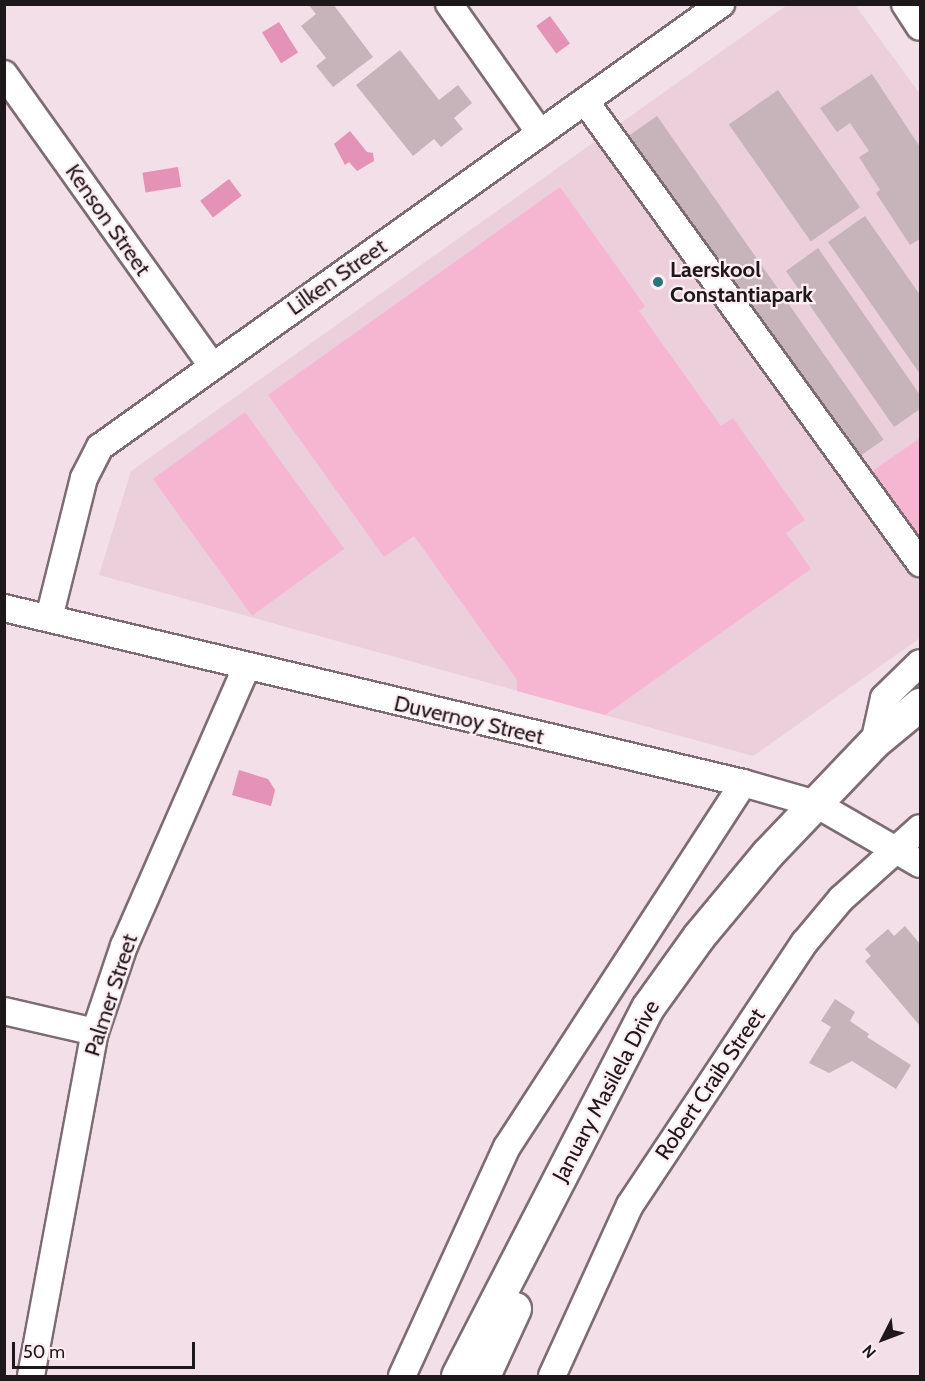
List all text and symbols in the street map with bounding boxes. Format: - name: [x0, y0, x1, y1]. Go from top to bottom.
- street label: Kenson Street: [60, 159, 156, 281]
- street label: Lilken Street: [282, 233, 392, 321]
- place label: Laerskool Constantiapark: [670, 256, 813, 308]
- marker: Laerskool Constantiapark: [651, 275, 665, 289]
- street label: Duvernoy Street: [391, 690, 547, 750]
- street label: Palmer Street: [79, 931, 143, 1059]
- street label: January Masilela Drive: [547, 996, 665, 1186]
- street label: Robert Craib Street: [650, 1003, 770, 1165]
- north arrow: [853, 1309, 913, 1369]
- scale bar: [15, 1330, 198, 1368]
- text: 50 m: [23, 1341, 65, 1363]
- text: N: [858, 1341, 880, 1362]

